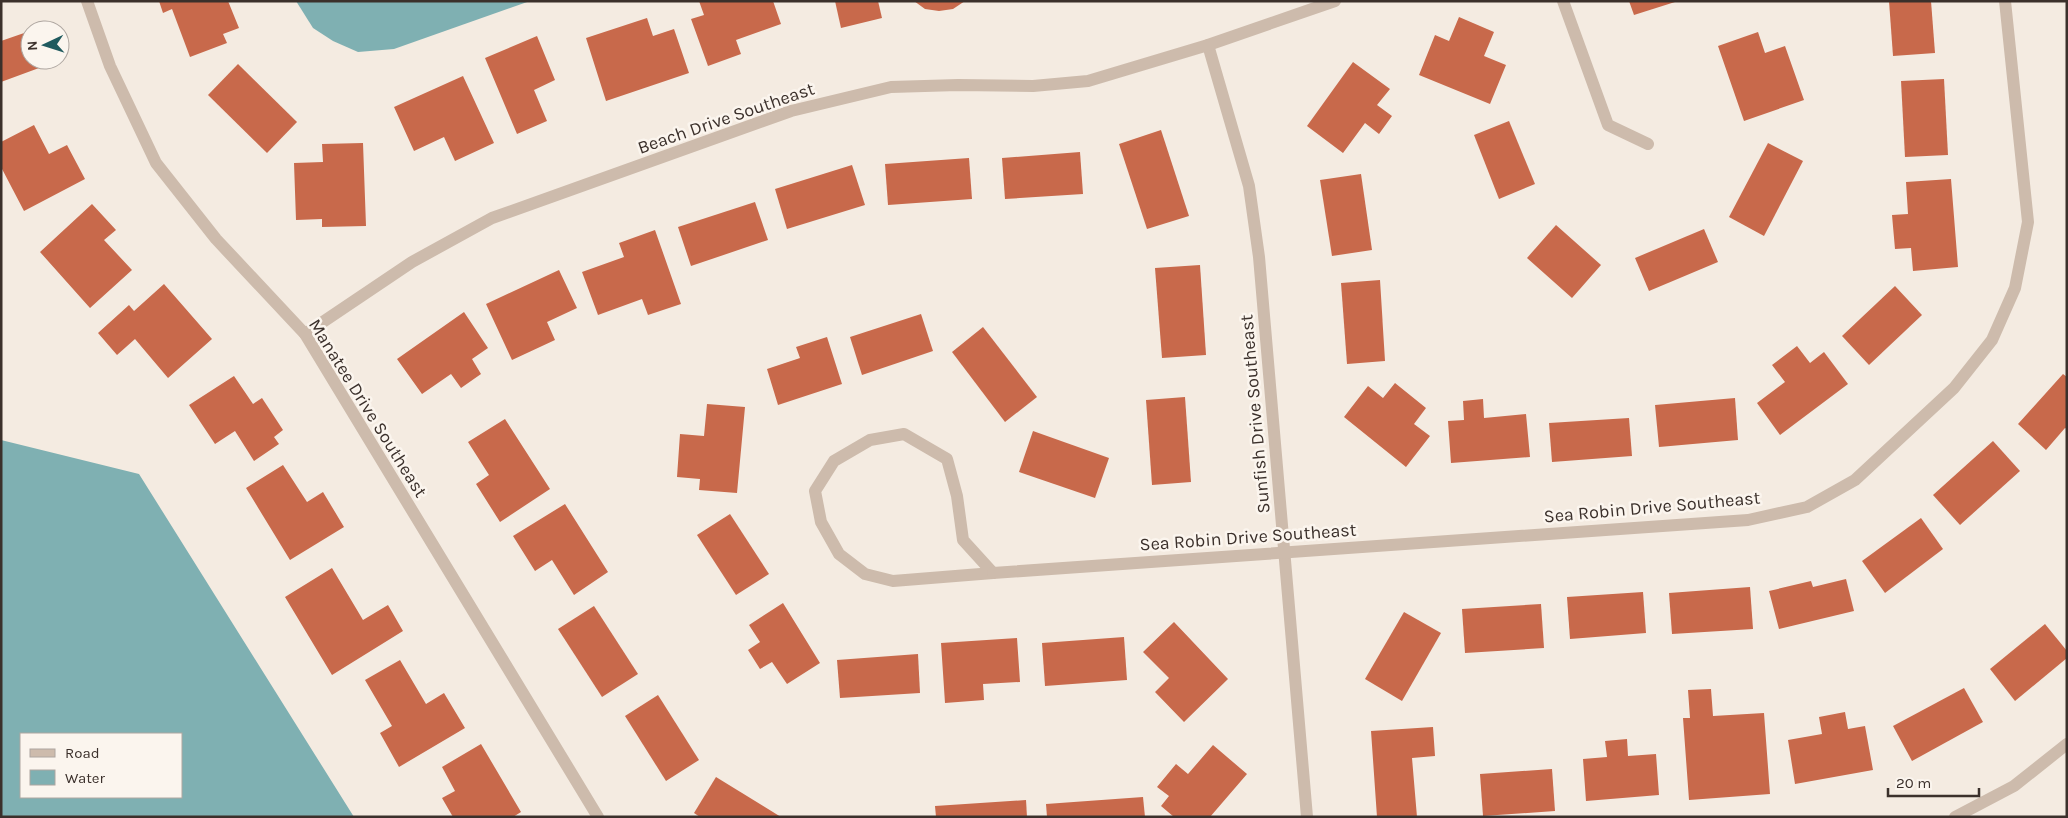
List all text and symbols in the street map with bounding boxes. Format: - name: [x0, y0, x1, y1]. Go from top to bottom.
- north arrow: [20, 20, 70, 70]
- text: N: [24, 40, 41, 51]
- street label: Beach Drive Southeast: [635, 77, 818, 159]
- street label: Sunfish Drive Southeast: [1235, 313, 1275, 514]
- street label: Manatee Drive Southeast: [304, 315, 432, 502]
- street label: Sea Robin Drive Southeast: [1543, 487, 1761, 527]
- street label: Sea Robin Drive Southeast: [1139, 518, 1357, 556]
- legend: [20, 733, 182, 798]
- text: Road: [65, 744, 100, 762]
- scale bar: [1888, 766, 1979, 798]
- text: Water: [65, 769, 106, 787]
- text: 20 m: [1896, 774, 1931, 792]

